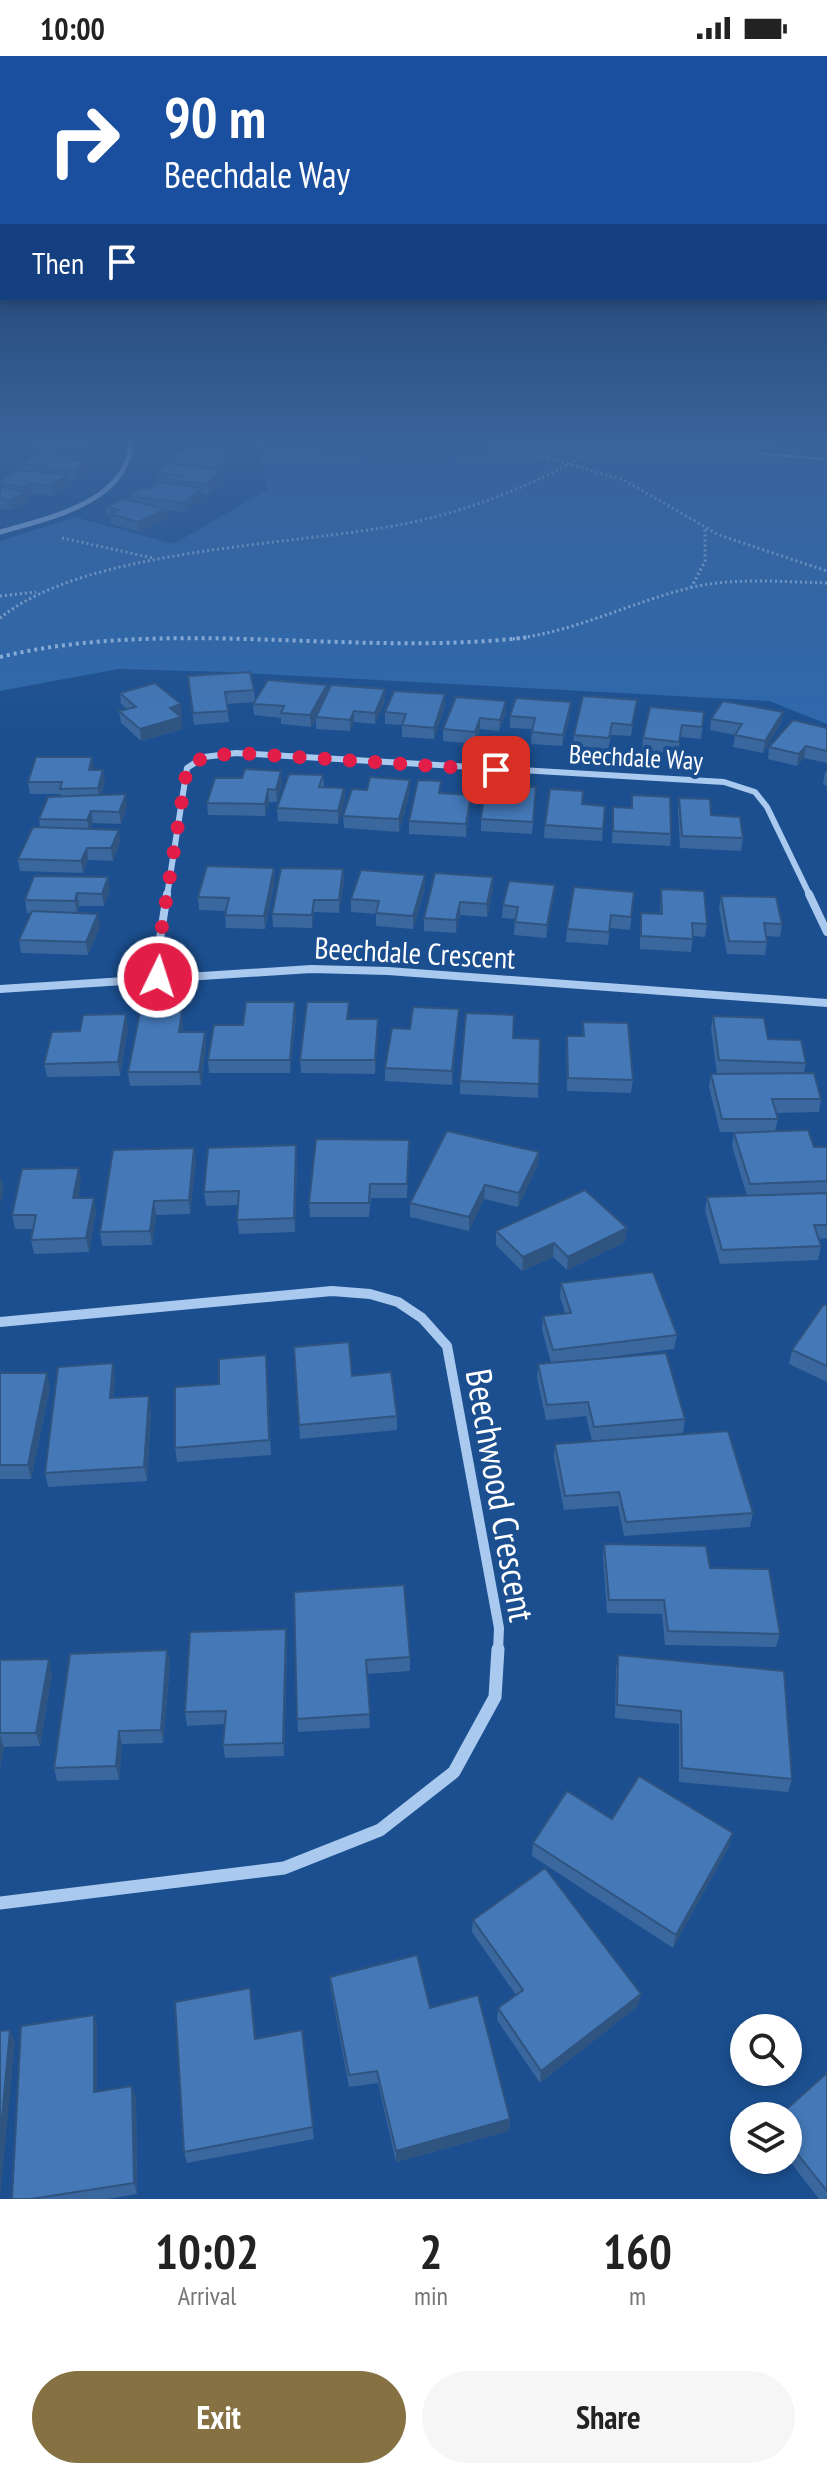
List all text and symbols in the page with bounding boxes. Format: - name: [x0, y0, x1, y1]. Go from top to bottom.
- text: 10:00: [40, 9, 105, 48]
- text: 90 m: [164, 81, 266, 153]
- icon: right: [32, 88, 136, 192]
- text: Beechdale Way: [164, 151, 350, 198]
- icon: arrive: [100, 240, 144, 284]
- text: Then: [32, 243, 84, 282]
- pin: [462, 736, 530, 804]
- street label: Beechdale Way: [568, 737, 704, 777]
- icon: arrive: [474, 748, 518, 792]
- street label: Beechdale Crescent: [314, 927, 517, 977]
- position arrow: [116, 935, 200, 1019]
- street label: Beechwood Crescent: [456, 1365, 546, 1625]
- map controls: [730, 2014, 802, 2174]
- button: search: [730, 2014, 802, 2086]
- button: layers: [730, 2102, 802, 2174]
- text: 10:02: [155, 2220, 259, 2282]
- text: 2: [420, 2220, 442, 2282]
- text: 160: [603, 2220, 672, 2282]
- text: Arrival: [178, 2279, 236, 2312]
- text: min: [414, 2279, 448, 2312]
- text: m: [629, 2279, 646, 2312]
- button: Exit: [32, 2371, 406, 2463]
- button: Share: [422, 2371, 795, 2463]

